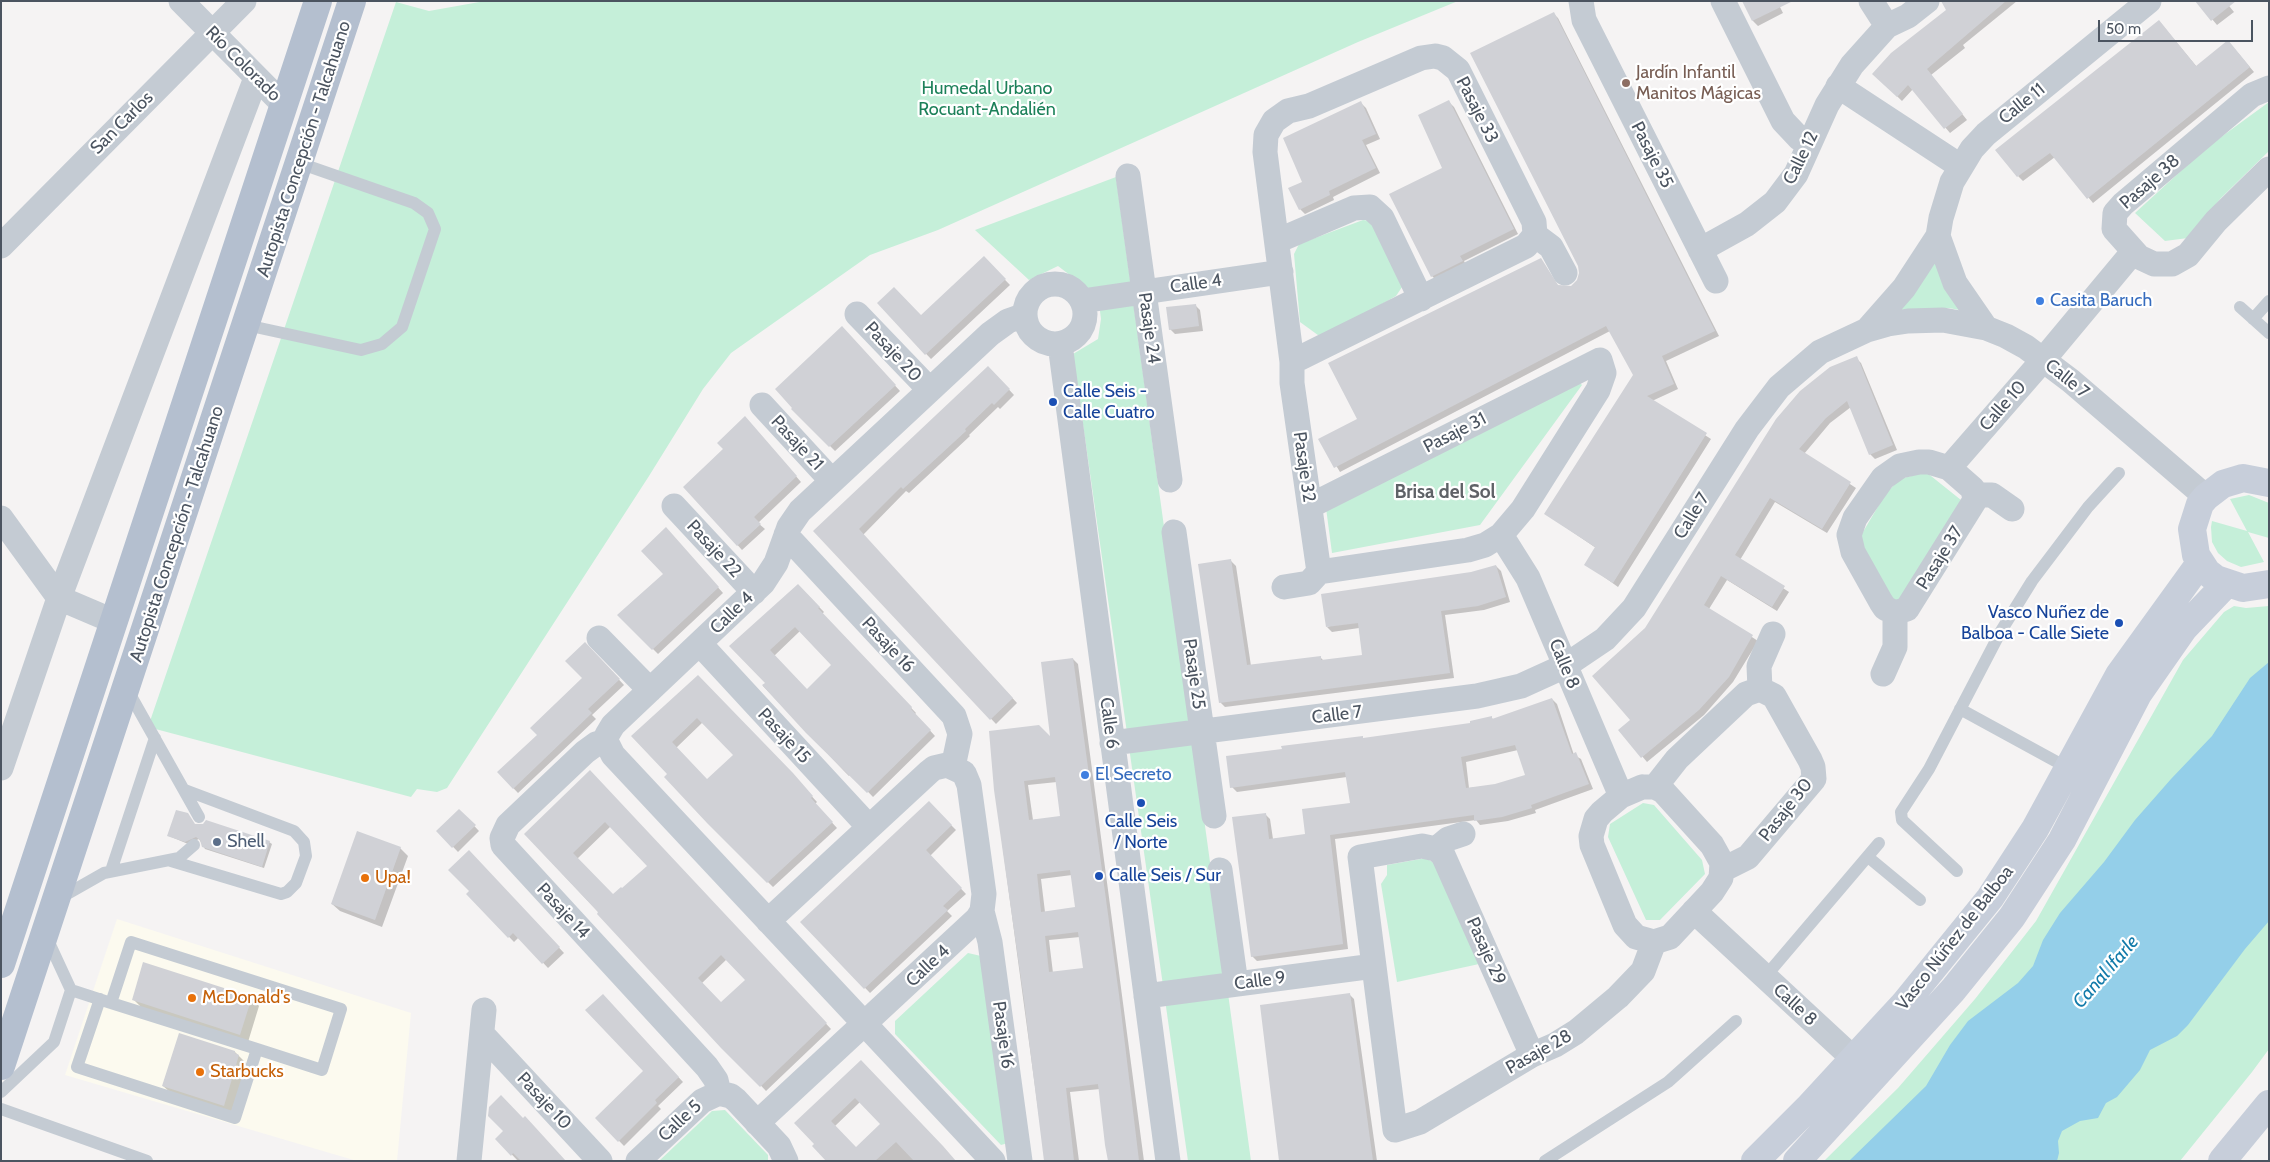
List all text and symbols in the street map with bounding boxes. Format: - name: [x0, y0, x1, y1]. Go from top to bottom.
- scale bar: [2100, 10, 2255, 42]
- street label: Autopista Concepción - Talcahuano: [252, 18, 356, 280]
- text: 50 m: [2106, 20, 2141, 38]
- street label: Río Colorado: [201, 22, 285, 106]
- place label: Jardín Infantil Manitos Mágicas: [1636, 62, 1761, 104]
- street label: Pasaje 33: [1451, 73, 1503, 147]
- marker: Jardín Infantil Manitos Mágicas: [1620, 77, 1632, 89]
- park label: Humedal Urbano Rocuant-Andalién: [918, 78, 1056, 120]
- street label: Calle 11: [1995, 79, 2049, 129]
- street label: San Carlos: [86, 87, 158, 159]
- street label: Pasaje 35: [1626, 118, 1678, 192]
- street label: Calle 12: [1779, 128, 1823, 188]
- street label: Pasaje 38: [2116, 150, 2184, 214]
- street label: Calle 4: [1169, 270, 1223, 298]
- place label: Casita Baruch: [2050, 290, 2152, 312]
- street label: Pasaje 24: [1133, 291, 1165, 365]
- marker: Casita Baruch: [2034, 295, 2046, 307]
- street label: Pasaje 20: [860, 318, 926, 386]
- street label: Calle 7: [2041, 355, 2093, 403]
- street label: Calle 10: [1975, 376, 2031, 436]
- place label: Calle Seis - Calle Cuatro: [1063, 381, 1155, 424]
- marker: Calle Seis - Calle Cuatro: [1047, 396, 1059, 408]
- street label: Autopista Concepción - Talcahuano: [125, 403, 229, 665]
- street label: Pasaje 31: [1420, 408, 1490, 458]
- street label: Pasaje 21: [766, 411, 828, 475]
- street label: Pasaje 32: [1288, 430, 1320, 504]
- district label: Brisa del Sol: [1394, 481, 1496, 503]
- street label: Calle 7: [1669, 489, 1715, 543]
- street label: Pasaje 22: [682, 516, 746, 582]
- street label: Pasaje 37: [1912, 522, 1968, 594]
- street label: Calle 4: [706, 587, 758, 639]
- place label: Vasco Nuñez de Balboa - Calle Siete: [1961, 602, 2109, 644]
- street label: Pasaje 16: [857, 613, 919, 677]
- marker: Vasco Nuñez de Balboa - Calle Siete: [2113, 617, 2125, 629]
- street label: Calle 8: [1544, 636, 1584, 692]
- street label: Pasaje 25: [1178, 637, 1210, 711]
- street label: Calle 6: [1095, 696, 1123, 750]
- street label: Calle 7: [1311, 701, 1363, 729]
- street label: Pasaje 15: [753, 704, 815, 768]
- place label: El Secreto: [1095, 764, 1172, 786]
- marker: El Secreto: [1079, 769, 1091, 781]
- street label: Pasaje 30: [1755, 774, 1817, 846]
- marker: Calle Seis / Norte: [1135, 797, 1147, 809]
- place label: Calle Seis / Norte: [1105, 811, 1177, 854]
- place label: Shell: [227, 831, 265, 853]
- marker: Shell: [211, 836, 223, 848]
- street label: Vasco Núñez de Balboa: [1892, 861, 2018, 1015]
- place label: Calle Seis / Sur: [1109, 865, 1221, 887]
- place label: Upa!: [375, 867, 411, 889]
- marker: Calle Seis / Sur: [1093, 870, 1105, 882]
- marker: Upa!: [359, 872, 371, 884]
- street label: Pasaje 14: [532, 879, 594, 943]
- street label: Pasaje 29: [1462, 914, 1510, 988]
- water label: Canal Ifarle: [2068, 931, 2144, 1013]
- street label: Calle 4: [902, 940, 954, 992]
- street label: Calle 9: [1233, 967, 1287, 995]
- street label: Calle 8: [1769, 979, 1821, 1031]
- place label: McDonald's: [202, 987, 290, 1009]
- marker: McDonald's: [186, 992, 198, 1004]
- street label: Pasaje 16: [988, 1000, 1018, 1070]
- street label: Pasaje 28: [1502, 1025, 1576, 1079]
- place label: Starbucks: [210, 1061, 284, 1083]
- marker: Starbucks: [194, 1066, 206, 1078]
- street label: Pasaje 10: [512, 1068, 576, 1134]
- street label: Calle 5: [654, 1096, 706, 1146]

